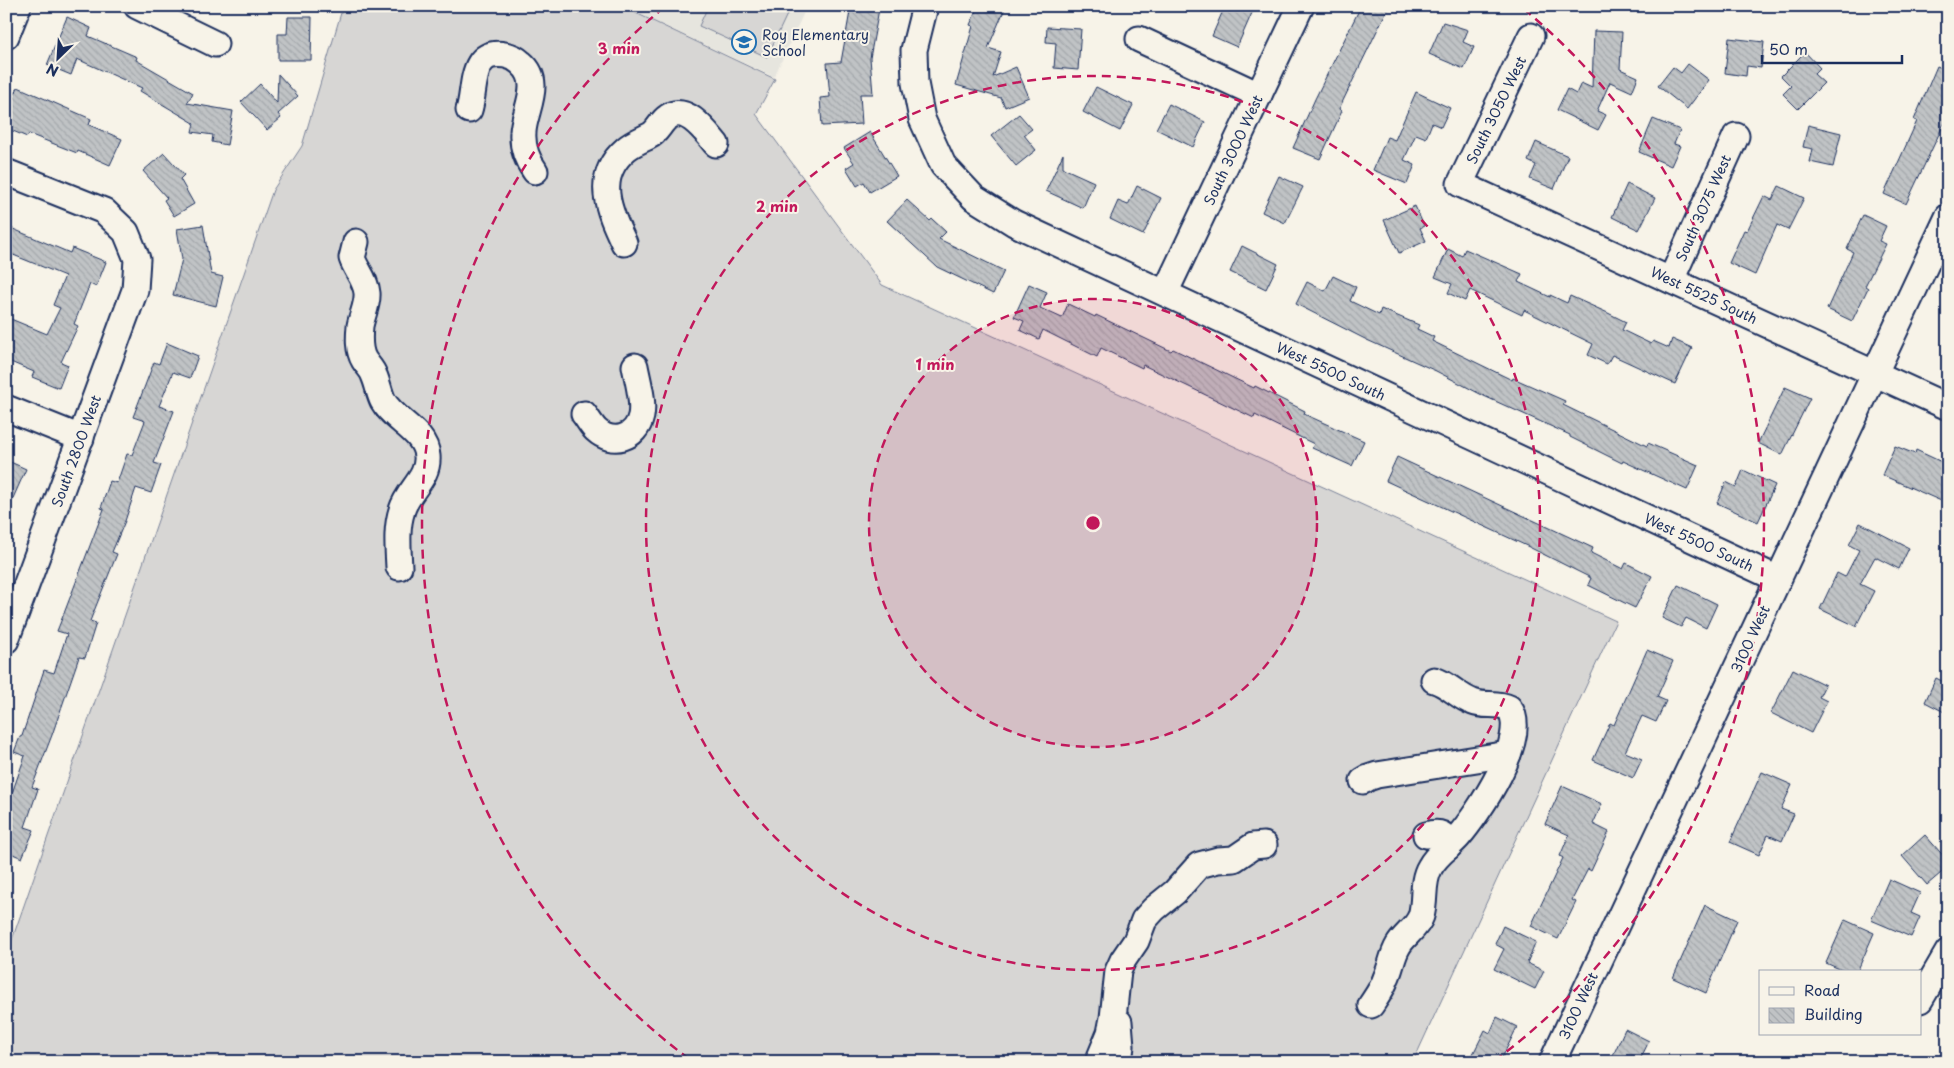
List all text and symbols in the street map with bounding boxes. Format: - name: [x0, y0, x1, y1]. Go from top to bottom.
- place label: Roy Elementary School: [762, 24, 869, 61]
- school or university icon: Roy Elementary School: [731, 29, 757, 55]
- north arrow: [32, 32, 82, 82]
- scale bar: [1762, 32, 1902, 64]
- text: 3 min: [598, 36, 640, 59]
- text: 50 m: [1769, 37, 1808, 60]
- street label: South 3050 West: [1461, 52, 1531, 167]
- text: N: [43, 58, 62, 82]
- street label: South 3000 West: [1198, 91, 1268, 209]
- street label: South 3075 West: [1670, 151, 1736, 265]
- text: 2 min: [756, 194, 798, 217]
- street label: West 5525 South: [1647, 261, 1761, 329]
- street label: West 5500 South: [1273, 336, 1389, 406]
- text: 1 min: [916, 352, 954, 375]
- street label: South 2800 West: [46, 392, 106, 510]
- street label: West 5500 South: [1641, 507, 1757, 577]
- centre of rings: [1084, 514, 1102, 532]
- street label: 3100 West: [1725, 601, 1775, 676]
- street label: 3100 West: [1553, 968, 1603, 1043]
- legend: [1759, 970, 1922, 1036]
- text: Road: [1804, 978, 1840, 1001]
- text: Building: [1804, 1002, 1863, 1025]

